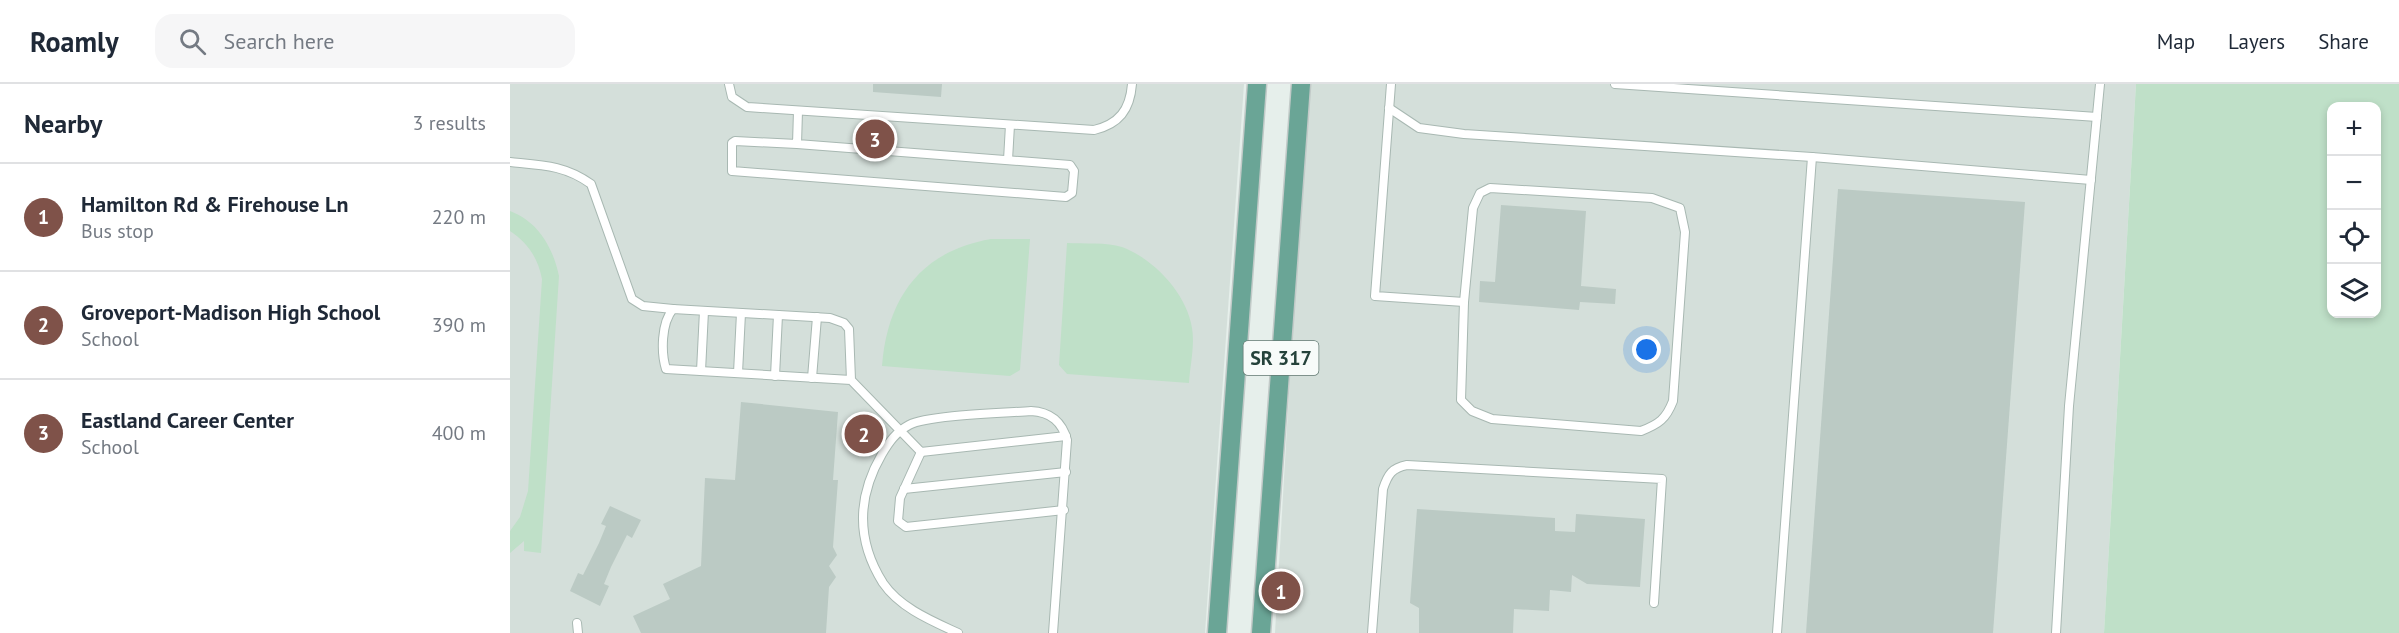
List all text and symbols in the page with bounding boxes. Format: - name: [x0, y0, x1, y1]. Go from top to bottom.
- search box: [155, 14, 575, 68]
- text: Roamly: [30, 23, 119, 60]
- icon: search: [176, 25, 209, 58]
- text: Search here: [224, 27, 335, 55]
- text: Map: [2157, 28, 2195, 55]
- text: Layers: [2228, 28, 2285, 55]
- text: Share: [2318, 28, 2369, 55]
- map controls: [2327, 102, 2381, 318]
- button: +: [2327, 102, 2381, 156]
- text: Nearby: [24, 107, 102, 140]
- text: 3 results: [413, 110, 486, 136]
- pin: 3: [856, 116, 895, 162]
- button: −: [2327, 156, 2381, 210]
- text: Hamilton Rd & Firehouse Ln: [81, 190, 348, 218]
- text: 1: [38, 204, 49, 230]
- text: 220 m: [432, 204, 486, 230]
- button: locate: [2327, 210, 2381, 264]
- text: Bus stop: [81, 218, 154, 244]
- button: layers: [2327, 264, 2381, 318]
- text: Groveport-Madison High School: [81, 298, 380, 326]
- text: 2: [38, 312, 49, 338]
- text: 390 m: [432, 312, 486, 338]
- text: School: [81, 326, 139, 352]
- your location: [1632, 335, 1661, 364]
- road number: SR 317: [1244, 341, 1318, 375]
- text: Eastland Career Center: [81, 406, 294, 434]
- pin: 2: [844, 412, 884, 456]
- text: 3: [38, 420, 49, 446]
- text: 400 m: [432, 420, 486, 446]
- text: School: [81, 434, 139, 460]
- pin: 1: [1262, 568, 1300, 614]

